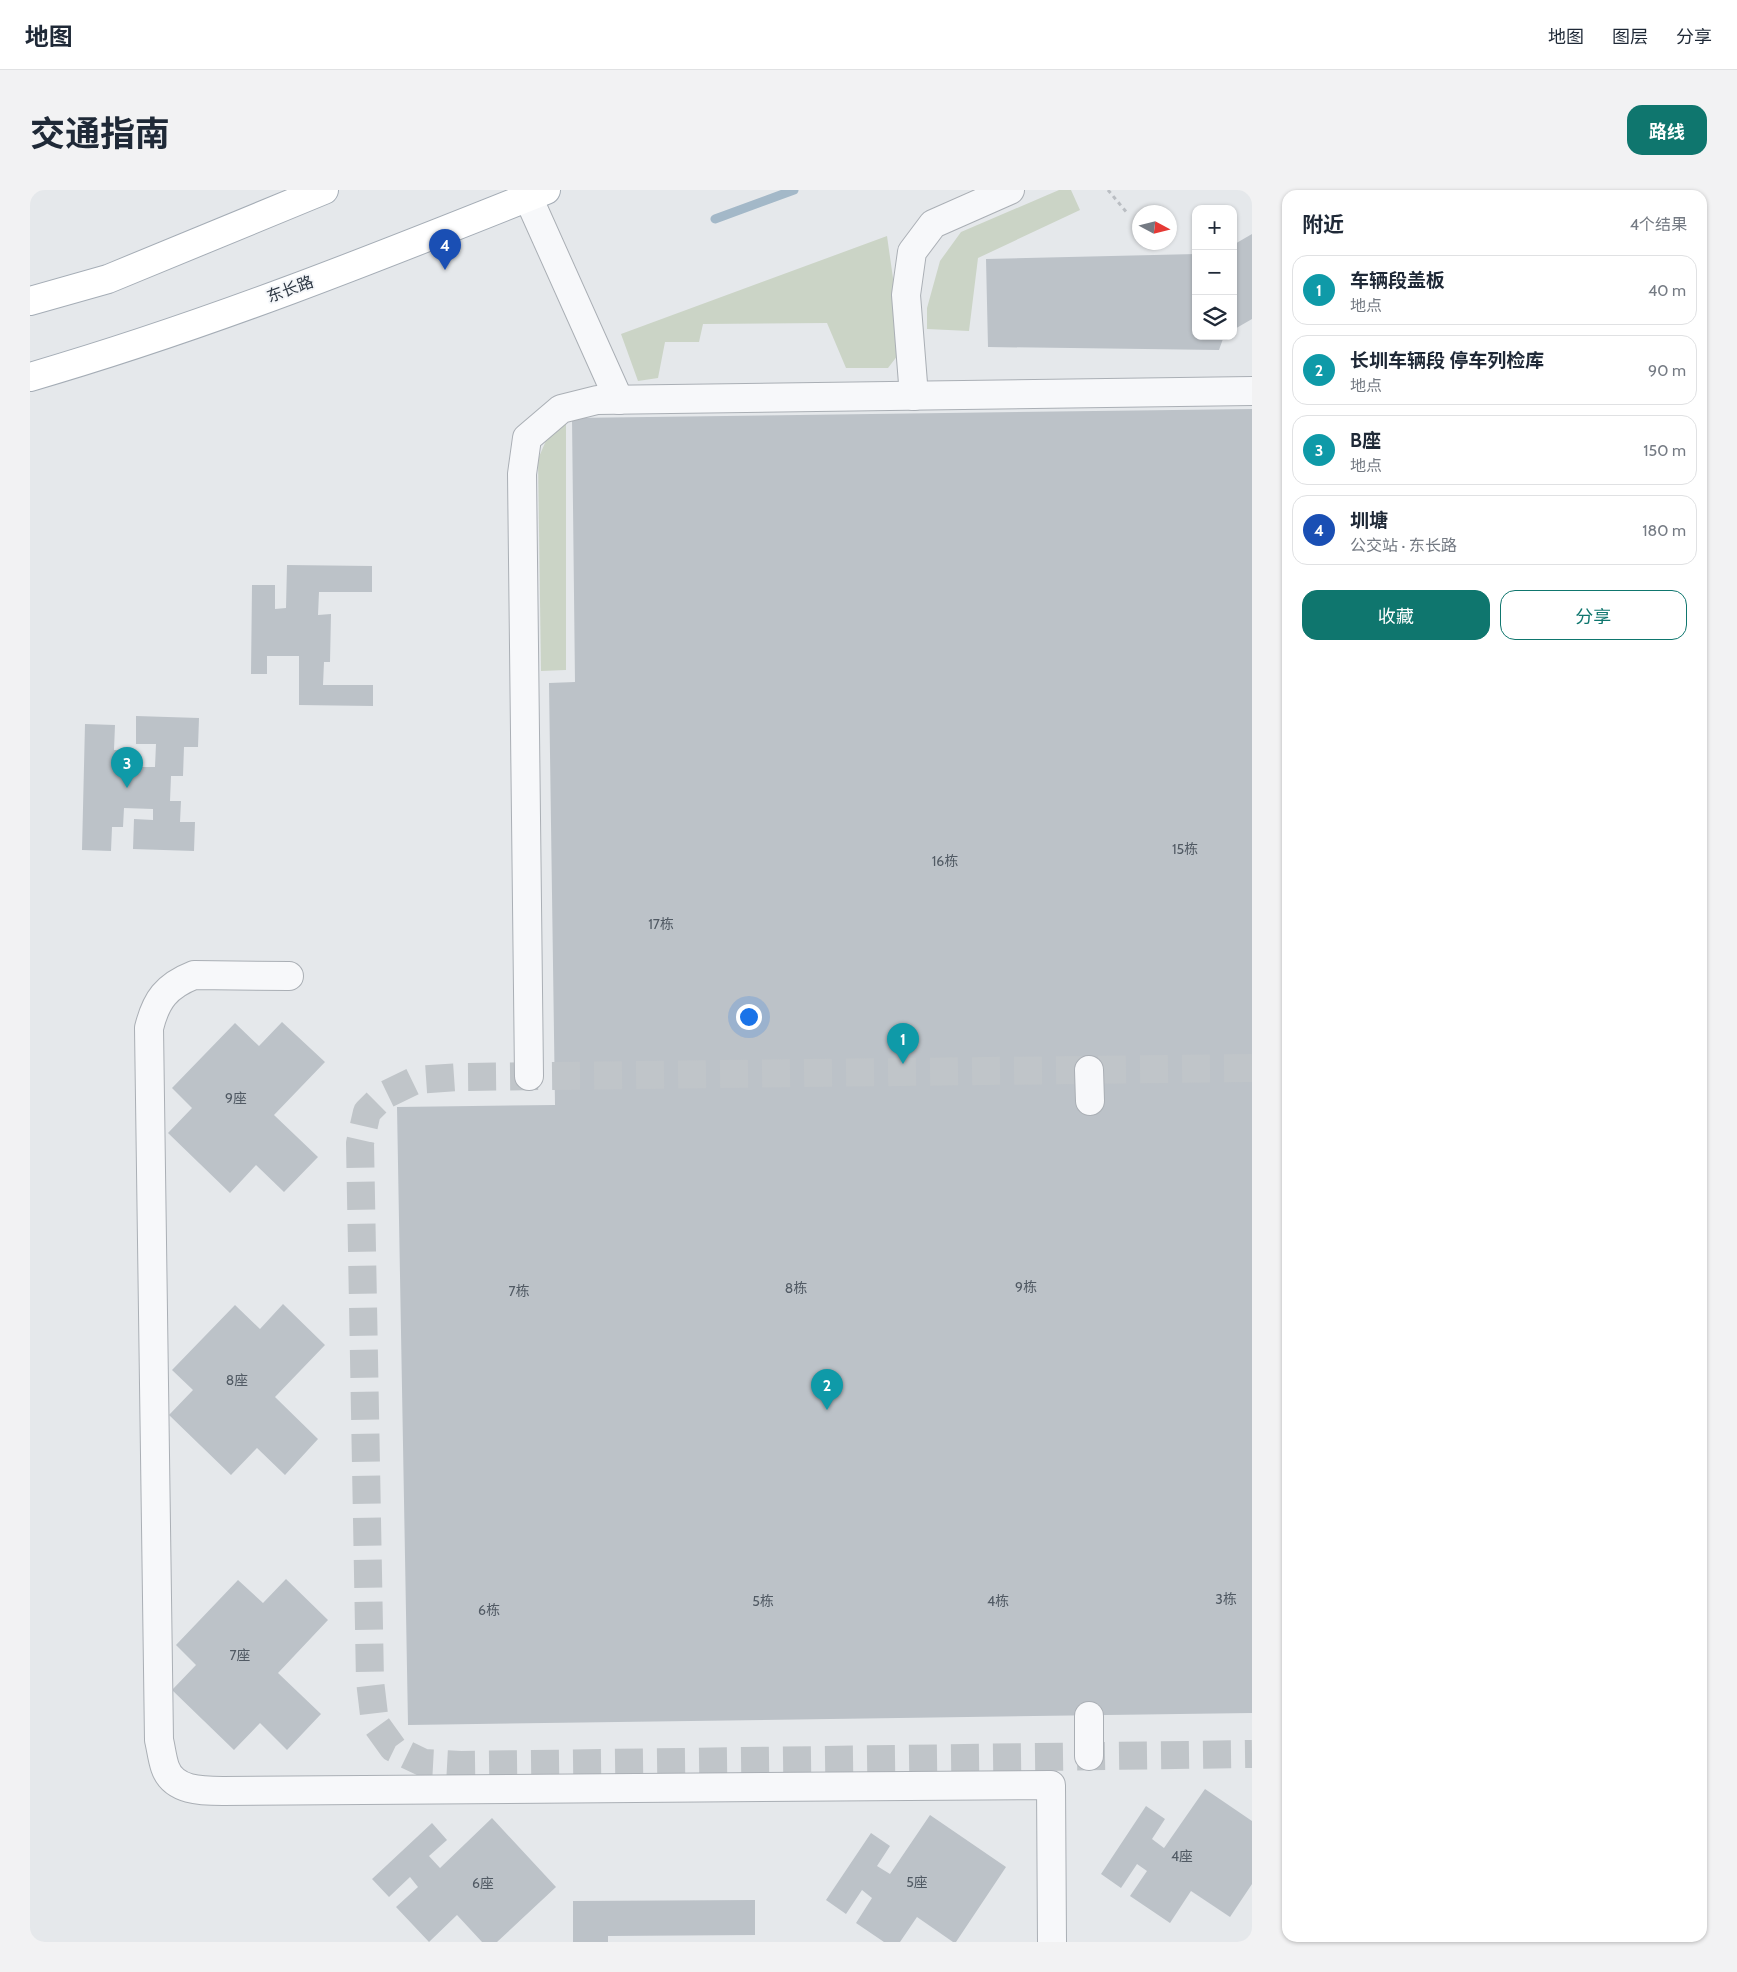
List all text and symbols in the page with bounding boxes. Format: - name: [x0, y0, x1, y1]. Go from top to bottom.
- text: 地图: [25, 22, 73, 51]
- text: 地图: [1548, 26, 1584, 48]
- text: 图层: [1612, 26, 1648, 48]
- text: 分享: [1676, 26, 1712, 48]
- button: 路线: [1627, 105, 1707, 155]
- text: 交通指南: [30, 112, 170, 155]
- north arrow: [1132, 205, 1177, 250]
- map controls: [1192, 205, 1237, 340]
- button: +: [1192, 205, 1237, 250]
- text: 附近: [1302, 212, 1344, 237]
- text: 4个结果: [1630, 215, 1687, 234]
- pin: 4: [429, 229, 461, 270]
- button: −: [1192, 250, 1237, 295]
- text: 车辆段盖板: [1350, 269, 1445, 292]
- street label: 东长路: [264, 272, 316, 306]
- text: 1: [1316, 281, 1322, 300]
- text: 40 m: [1648, 281, 1686, 300]
- button: layers: [1192, 295, 1237, 340]
- text: 地点: [1350, 296, 1382, 315]
- text: 长圳车辆段 停车列检库: [1350, 349, 1544, 372]
- text: 2: [1315, 361, 1323, 380]
- text: 90 m: [1648, 361, 1686, 380]
- text: 地点: [1350, 376, 1382, 395]
- text: B座: [1350, 429, 1381, 452]
- text: 3: [1315, 441, 1323, 460]
- text: 150 m: [1643, 441, 1686, 460]
- text: 地点: [1350, 456, 1382, 475]
- text: 圳塘: [1350, 509, 1388, 532]
- text: 4: [1314, 521, 1324, 540]
- text: 180 m: [1642, 521, 1686, 540]
- text: 公交站 · 东长路: [1350, 536, 1457, 555]
- button: 收藏: [1302, 590, 1490, 640]
- button: 分享: [1500, 590, 1687, 640]
- pin: 3: [111, 747, 143, 788]
- house number: 15栋: [1172, 840, 1198, 858]
- house number: 16栋: [932, 852, 958, 870]
- house number: 17栋: [648, 915, 674, 933]
- your location: [736, 1004, 762, 1030]
- pin: 1: [887, 1023, 919, 1064]
- house number: 9座: [225, 1089, 247, 1107]
- house number: 9栋: [1015, 1278, 1037, 1296]
- house number: 8栋: [785, 1279, 807, 1297]
- house number: 7栋: [508, 1282, 530, 1300]
- pin: 2: [811, 1369, 843, 1410]
- house number: 8座: [226, 1371, 248, 1389]
- house number: 3栋: [1215, 1590, 1237, 1608]
- house number: 5栋: [752, 1592, 774, 1610]
- house number: 4栋: [987, 1592, 1009, 1610]
- house number: 6栋: [478, 1601, 500, 1619]
- house number: 7座: [229, 1646, 251, 1664]
- house number: 4座: [1171, 1847, 1193, 1865]
- house number: 5座: [906, 1873, 928, 1891]
- house number: 6座: [472, 1874, 494, 1892]

